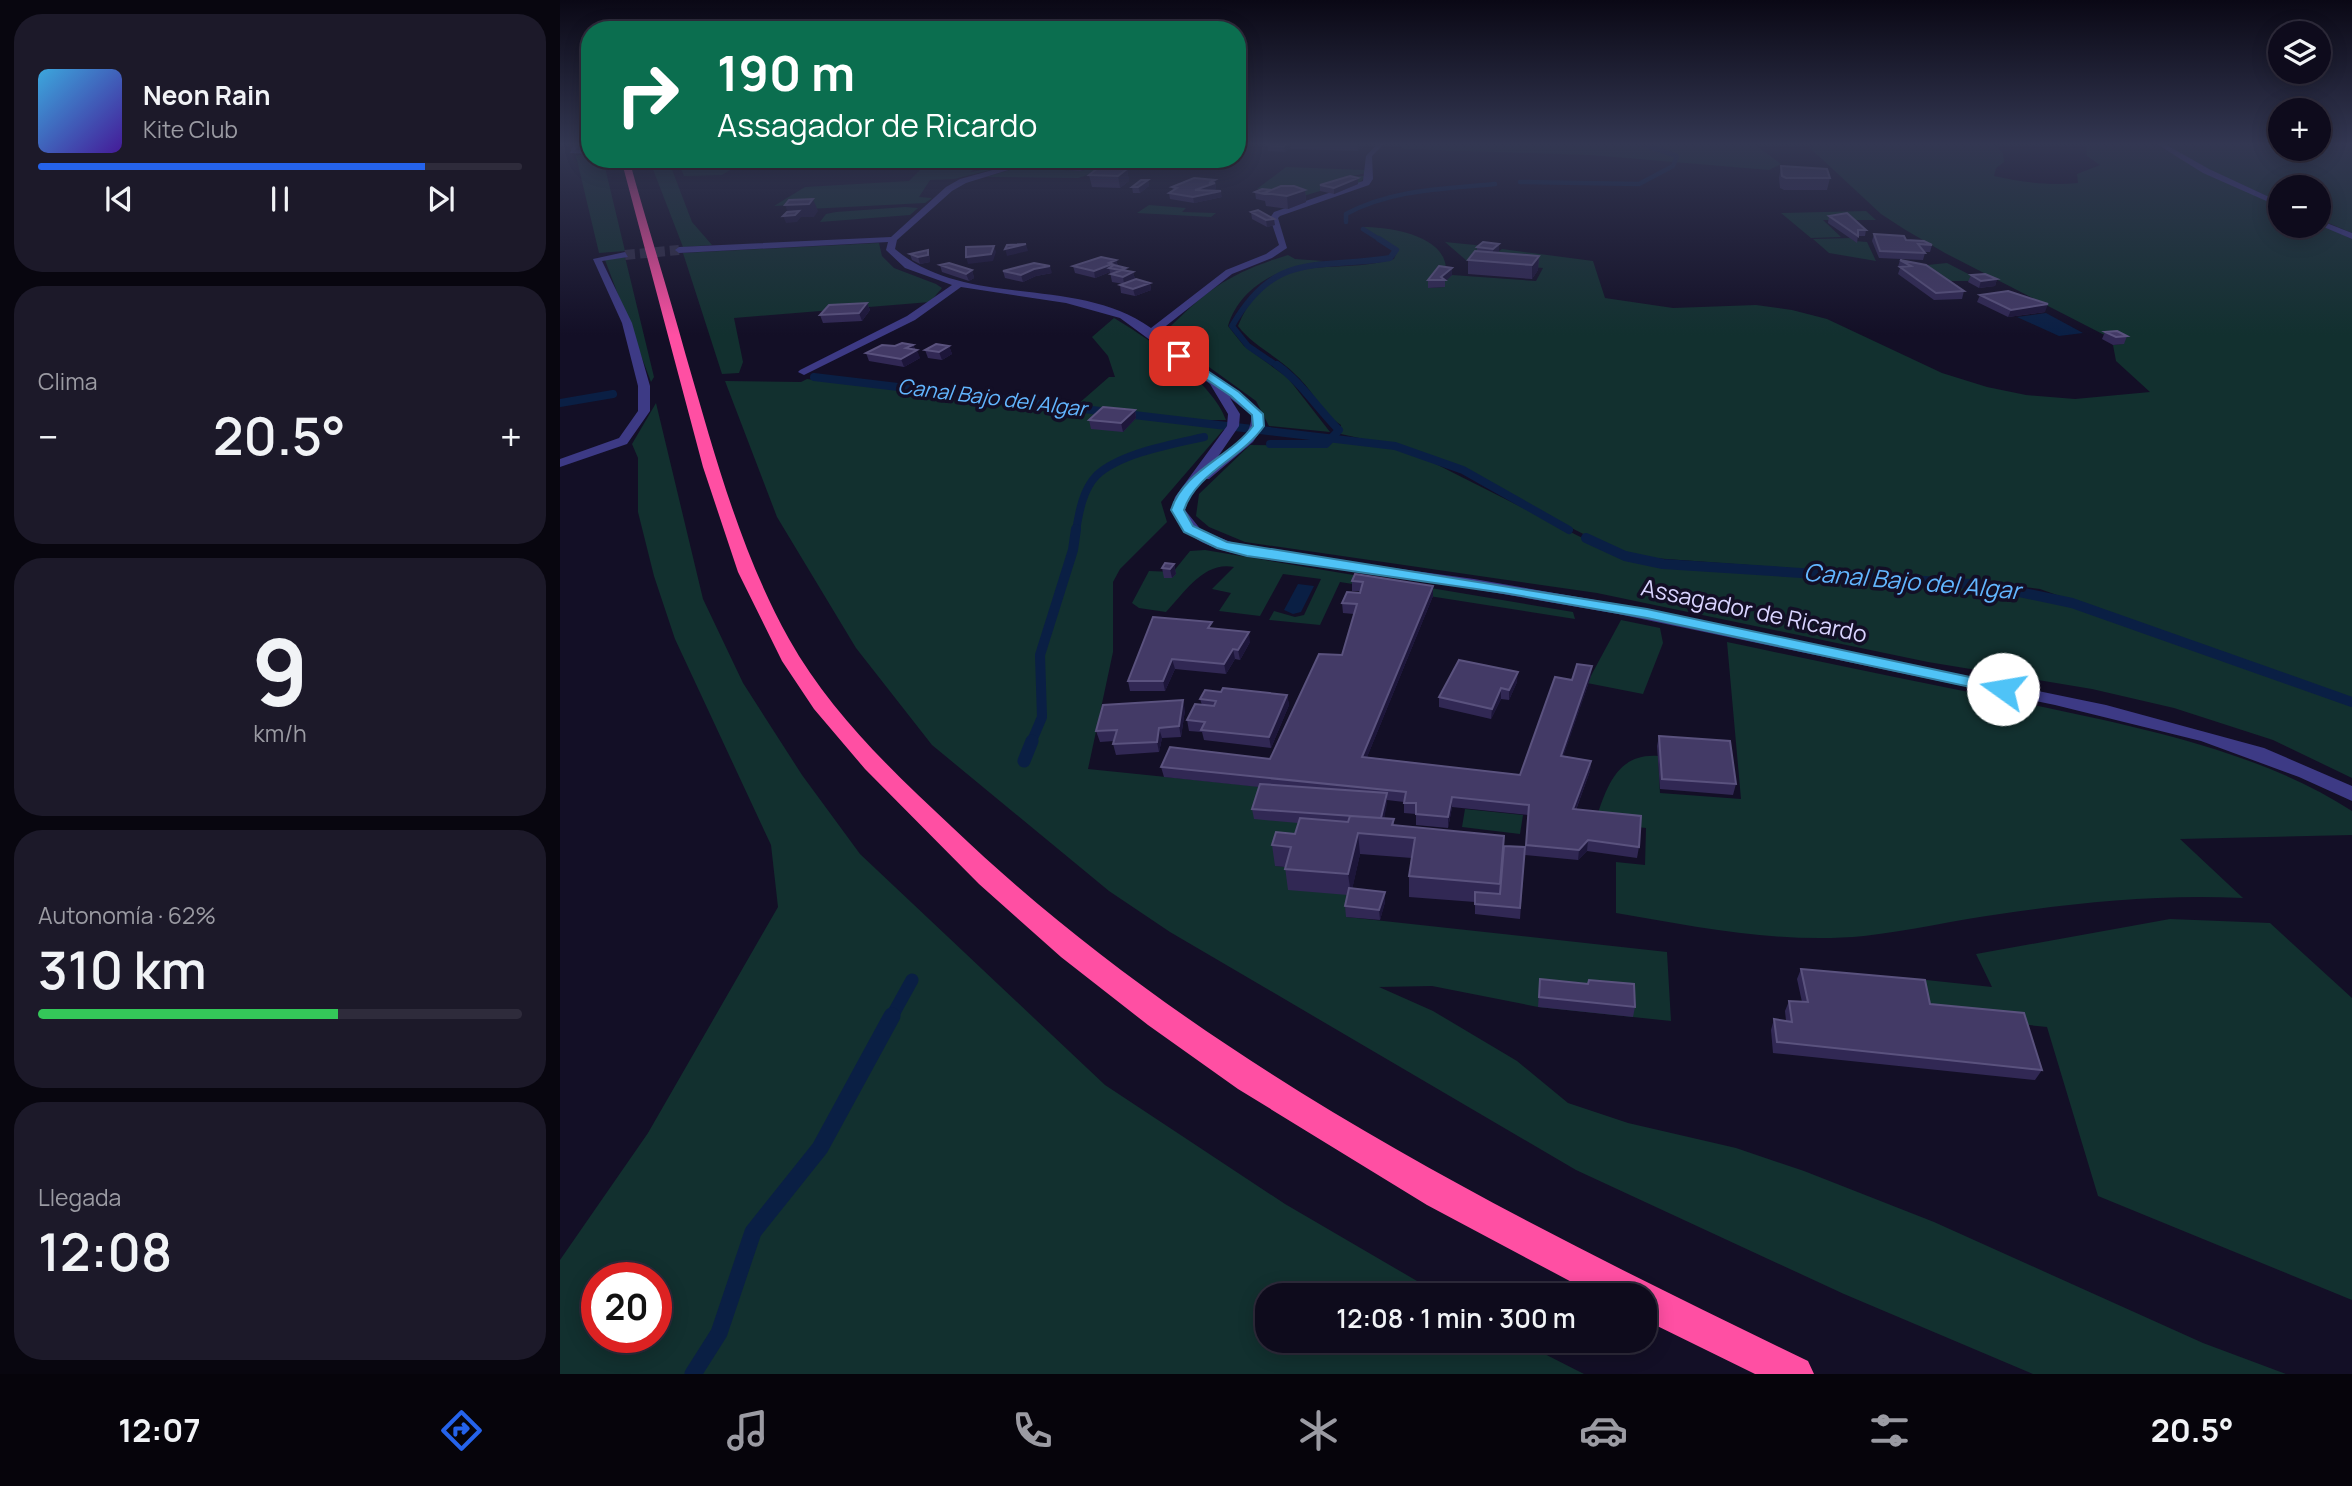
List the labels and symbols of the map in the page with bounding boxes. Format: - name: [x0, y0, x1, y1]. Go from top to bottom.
- pin: [1149, 326, 1209, 386]
- water label: Canal Bajo del Algar: [896, 372, 1091, 423]
- water label: Canal Bajo del Algar: [1803, 555, 2025, 607]
- street label: Assagador de Ricardo: [1638, 570, 1870, 650]
- position arrow: [1966, 652, 2040, 726]
- speed limit sign: 20: [581, 1262, 672, 1353]

